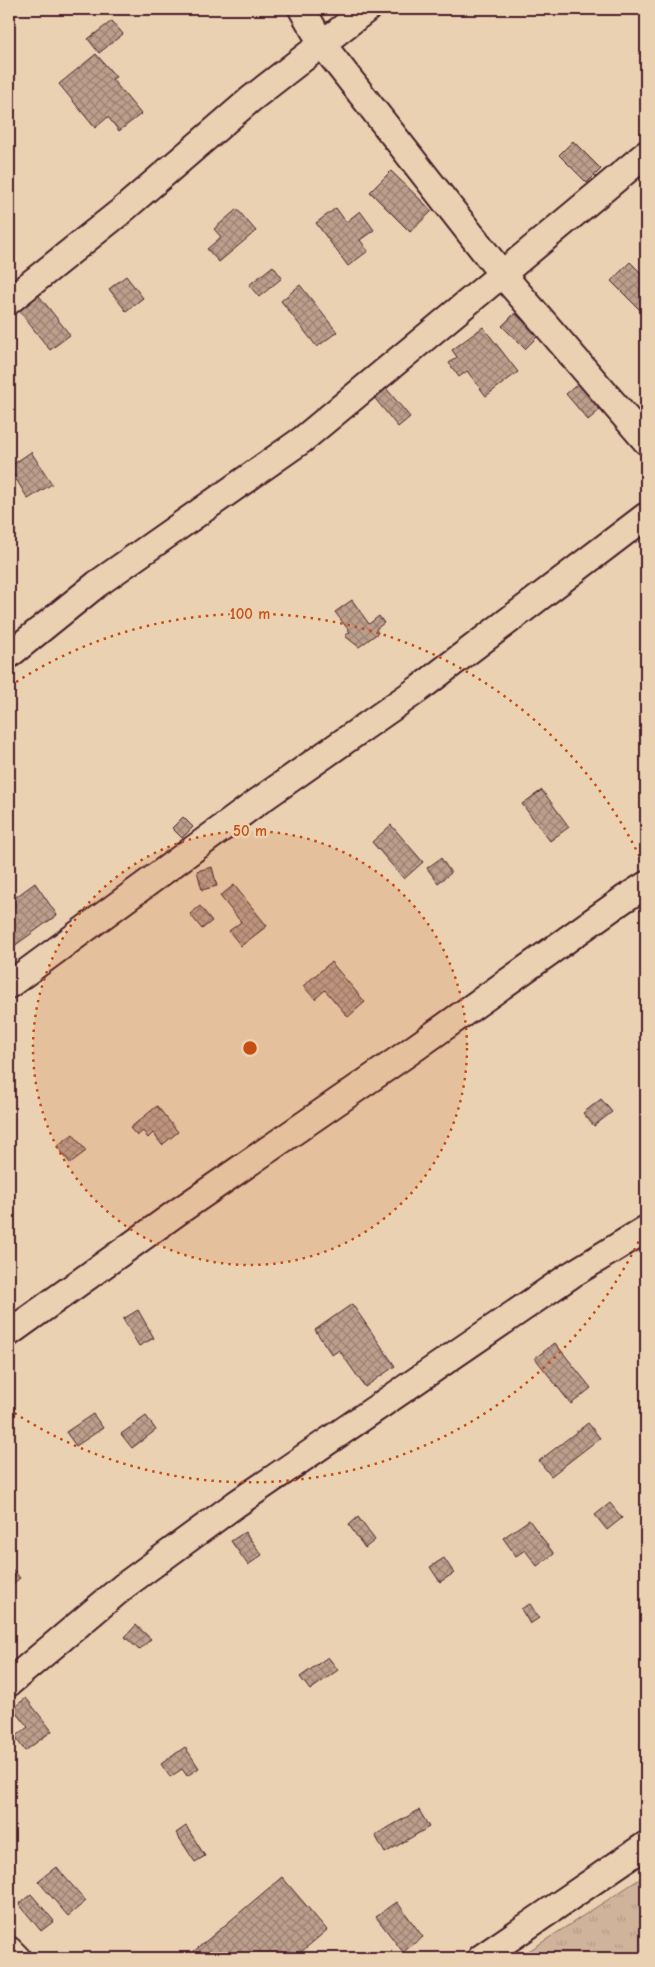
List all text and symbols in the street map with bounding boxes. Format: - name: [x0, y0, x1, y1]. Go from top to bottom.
- text: 100 m: [230, 605, 270, 623]
- text: 50 m: [233, 822, 267, 840]
- centre of rings: [241, 1039, 259, 1057]

